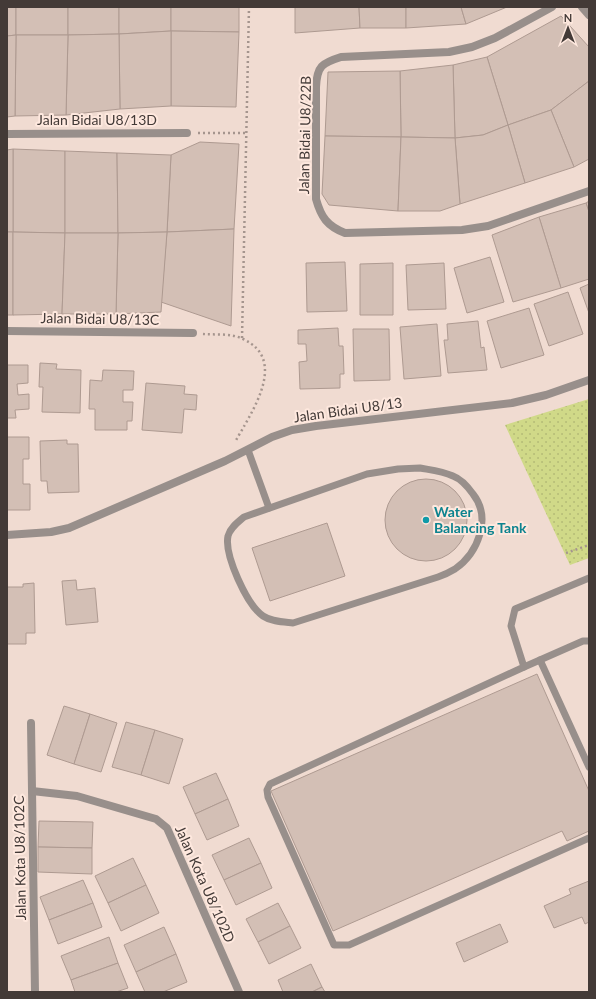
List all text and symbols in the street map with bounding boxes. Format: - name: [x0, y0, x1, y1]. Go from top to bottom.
- north arrow: [548, 8, 588, 48]
- text: N: [564, 11, 572, 24]
- street label: Jalan Bidai U8/22B: [295, 76, 314, 194]
- street label: Jalan Bidai U8/13D: [37, 111, 157, 128]
- street label: Jalan Bidai U8/13C: [41, 309, 160, 328]
- street label: Jalan Bidai U8/13: [293, 393, 403, 426]
- place label: Water Balancing Tank: [434, 503, 527, 536]
- marker: Water Balancing Tank: [421, 515, 431, 525]
- street label: Jalan Kota U8/102C: [10, 795, 29, 921]
- street label: Jalan Kota U8/102D: [172, 823, 239, 945]

